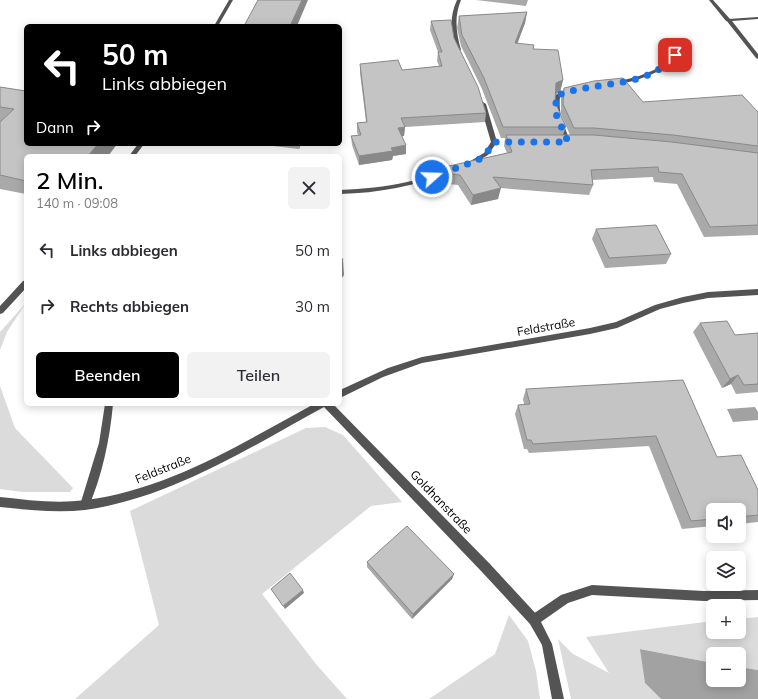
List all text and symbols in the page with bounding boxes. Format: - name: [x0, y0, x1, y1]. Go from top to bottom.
- text: 50 m: [102, 37, 168, 72]
- pin: [658, 38, 692, 72]
- icon: left: [36, 40, 88, 92]
- icon: arrive: [664, 44, 686, 66]
- text: Links abbiegen: [102, 72, 227, 95]
- icon: right: [82, 116, 104, 138]
- text: Dann: [36, 118, 74, 137]
- position arrow: [411, 156, 453, 198]
- text: 2 Min.: [36, 165, 103, 195]
- button: close: [288, 167, 330, 209]
- text: 140 m · 09:08: [36, 195, 118, 211]
- icon: left: [36, 239, 58, 261]
- text: Links abbiegen: [70, 241, 178, 260]
- text: 50 m: [295, 241, 330, 260]
- icon: right: [36, 295, 58, 317]
- text: Rechts abbiegen: [70, 297, 189, 316]
- text: 30 m: [295, 297, 330, 316]
- street label: Feldstraße: [516, 314, 576, 339]
- button: Beenden: [36, 352, 179, 398]
- button: Teilen: [187, 352, 330, 398]
- street label: Feldstraße: [133, 451, 193, 487]
- street label: Goldhanstraße: [407, 467, 475, 537]
- map controls: [706, 503, 746, 687]
- button: sound: [706, 503, 746, 543]
- button: layers: [706, 551, 746, 591]
- button: +: [706, 599, 746, 639]
- button: −: [706, 647, 746, 687]

